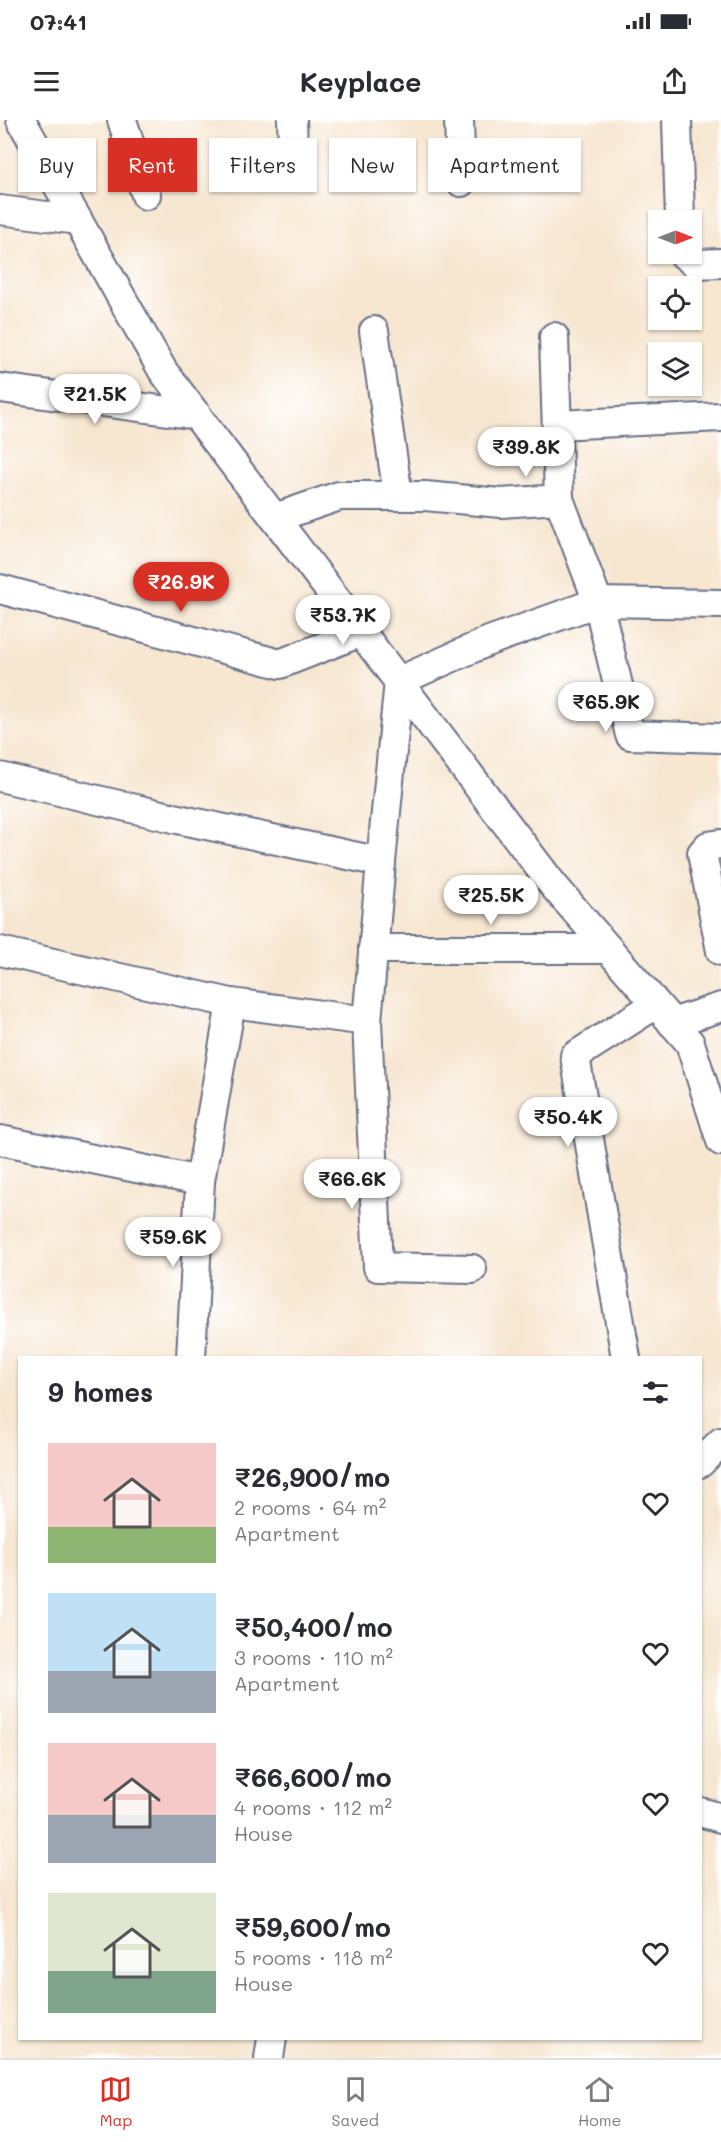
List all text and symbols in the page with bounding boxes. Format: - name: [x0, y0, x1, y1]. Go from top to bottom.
- text: 07:41: [30, 7, 87, 36]
- text: Keyplace: [300, 64, 421, 99]
- icon: menu: [30, 65, 63, 98]
- icon: share: [658, 65, 691, 98]
- chip: Buy: [18, 138, 96, 192]
- chip: Rent: [108, 138, 197, 192]
- chip: Filters: [209, 138, 317, 192]
- chip: New: [329, 138, 416, 192]
- chip: Apartment: [428, 138, 581, 192]
- north arrow: [648, 210, 702, 264]
- map controls: [648, 210, 702, 396]
- button: locate: [648, 276, 702, 330]
- button: layers: [648, 342, 702, 396]
- pin: ₹21.5K: [46, 374, 144, 425]
- text: ₹21.5K: [63, 380, 127, 406]
- pin: ₹39.8K: [477, 427, 575, 478]
- text: ₹39.8K: [492, 433, 560, 459]
- pin: ₹26.9K: [132, 562, 230, 613]
- text: ₹26.9K: [147, 568, 215, 594]
- pin: ₹53.7K: [294, 595, 392, 646]
- text: ₹53.7K: [309, 601, 377, 627]
- pin: ₹65.9K: [557, 682, 655, 733]
- text: ₹65.9K: [572, 688, 640, 714]
- pin: ₹25.5K: [442, 875, 540, 926]
- text: ₹25.5K: [457, 881, 525, 907]
- pin: ₹50.4K: [519, 1097, 617, 1148]
- text: ₹50.4K: [533, 1103, 603, 1129]
- pin: ₹66.6K: [303, 1159, 401, 1210]
- text: ₹66.6K: [318, 1165, 386, 1191]
- pin: ₹59.6K: [124, 1217, 222, 1268]
- text: ₹59.6K: [139, 1223, 207, 1249]
- text: 9 homes: [48, 1375, 153, 1409]
- icon: filters: [639, 1376, 672, 1409]
- text: ₹26,900/mo: [234, 1460, 390, 1494]
- icon: home: [96, 1467, 168, 1539]
- icon: heart: [639, 1487, 672, 1520]
- text: 2 rooms · 64 m²: [234, 1494, 386, 1520]
- text: Apartment: [234, 1520, 340, 1546]
- text: ₹50,400/mo: [234, 1610, 393, 1644]
- icon: home: [96, 1617, 168, 1689]
- icon: heart: [639, 1637, 672, 1670]
- text: 3 rooms · 110 m²: [234, 1644, 393, 1670]
- text: Apartment: [234, 1670, 340, 1696]
- text: ₹66,600/mo: [234, 1760, 391, 1794]
- icon: home: [96, 1767, 168, 1839]
- icon: heart: [639, 1787, 672, 1820]
- text: 4 rooms · 112 m²: [234, 1794, 392, 1820]
- text: House: [234, 1820, 293, 1846]
- text: ₹59,600/mo: [234, 1910, 391, 1944]
- icon: home: [96, 1917, 168, 1989]
- icon: heart: [639, 1937, 672, 1970]
- text: 5 rooms · 118 m²: [234, 1944, 393, 1970]
- text: House: [234, 1970, 293, 1996]
- tab: Map: [99, 2073, 132, 2130]
- tab: Saved: [331, 2073, 379, 2130]
- tab: Home: [578, 2073, 621, 2130]

